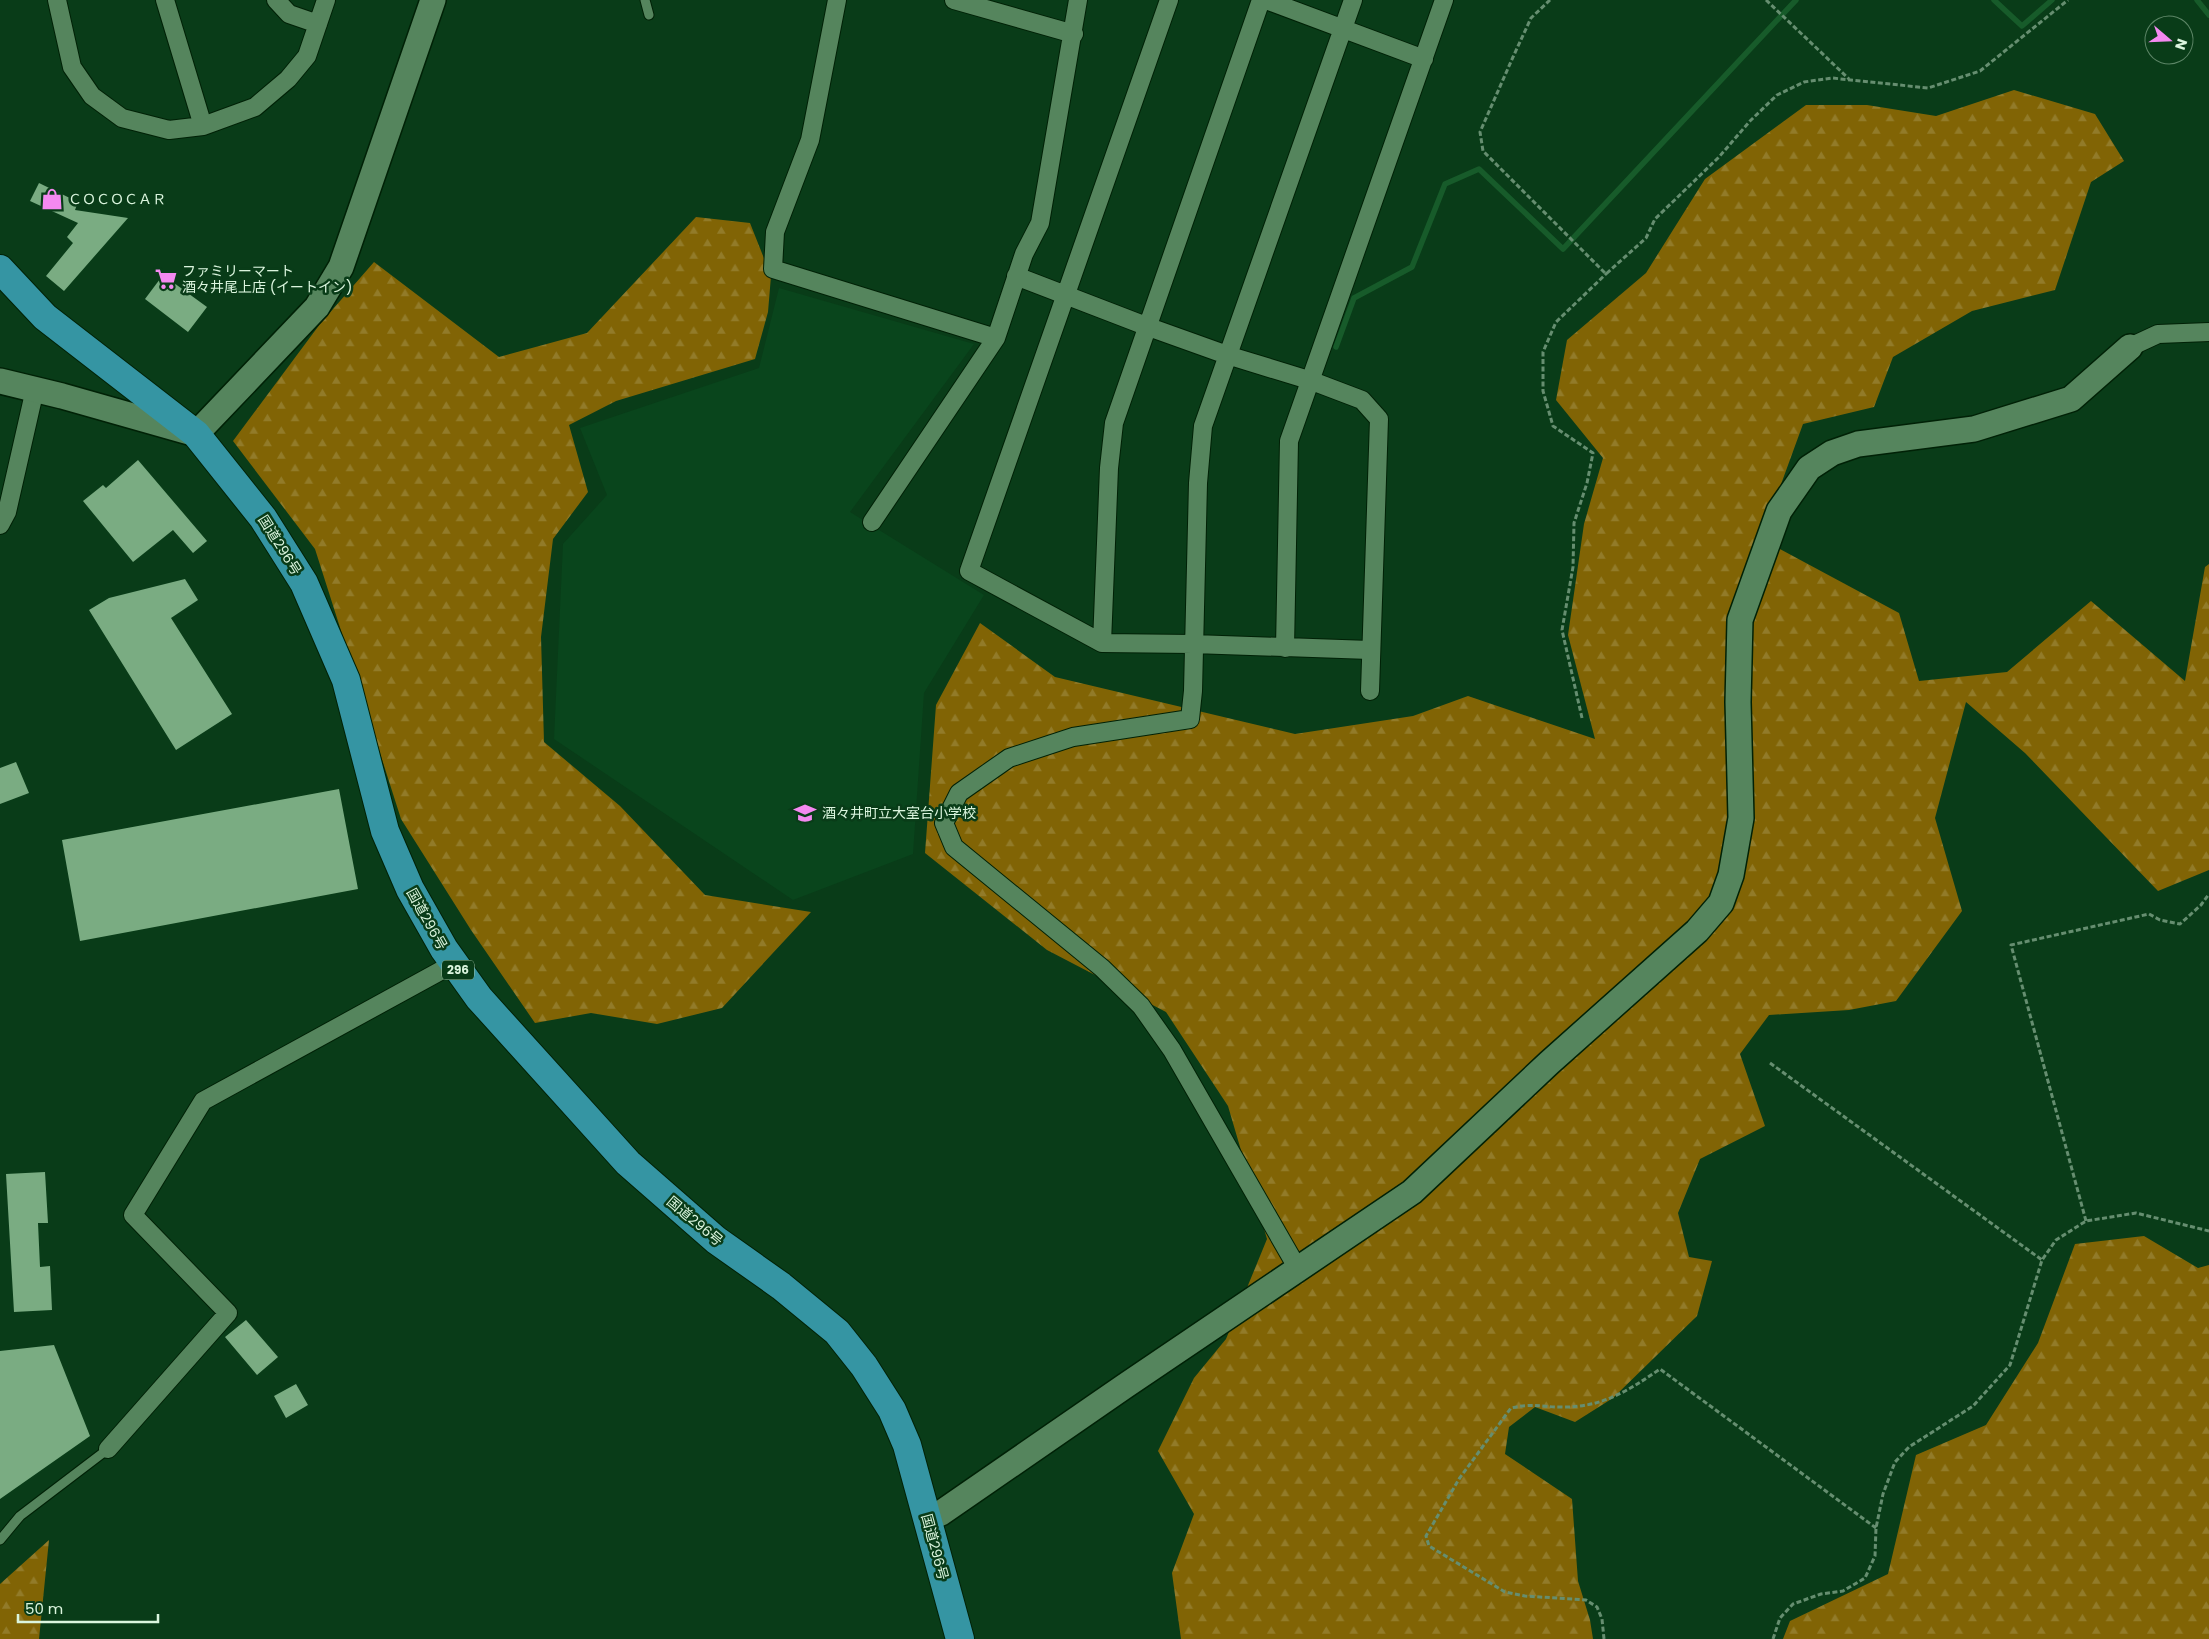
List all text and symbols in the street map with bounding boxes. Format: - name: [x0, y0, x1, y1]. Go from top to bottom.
- north arrow: [2144, 15, 2194, 65]
- text: N: [2170, 36, 2192, 52]
- shop icon: ＣＯＣＯＣＡＲ: [39, 186, 65, 212]
- place label: ＣＯＣＯＣＡＲ: [68, 189, 166, 209]
- place label: ファミリーマート 酒々井尾上店 (イートイン): [182, 261, 352, 297]
- supermarket icon: ファミリーマート 酒々井尾上店 (イートイン): [153, 266, 179, 292]
- street label: 国道296号: [254, 511, 306, 579]
- school or university icon: 酒々井町立大室台小学校: [792, 800, 818, 826]
- place label: 酒々井町立大室台小学校: [822, 803, 976, 823]
- street label: 国道296号: [402, 885, 452, 953]
- road number: 296: [442, 960, 474, 980]
- street label: 国道296号: [663, 1192, 727, 1250]
- street label: 国道296号: [917, 1512, 953, 1582]
- scale bar: [18, 1592, 158, 1624]
- text: 50 m: [25, 1598, 63, 1619]

